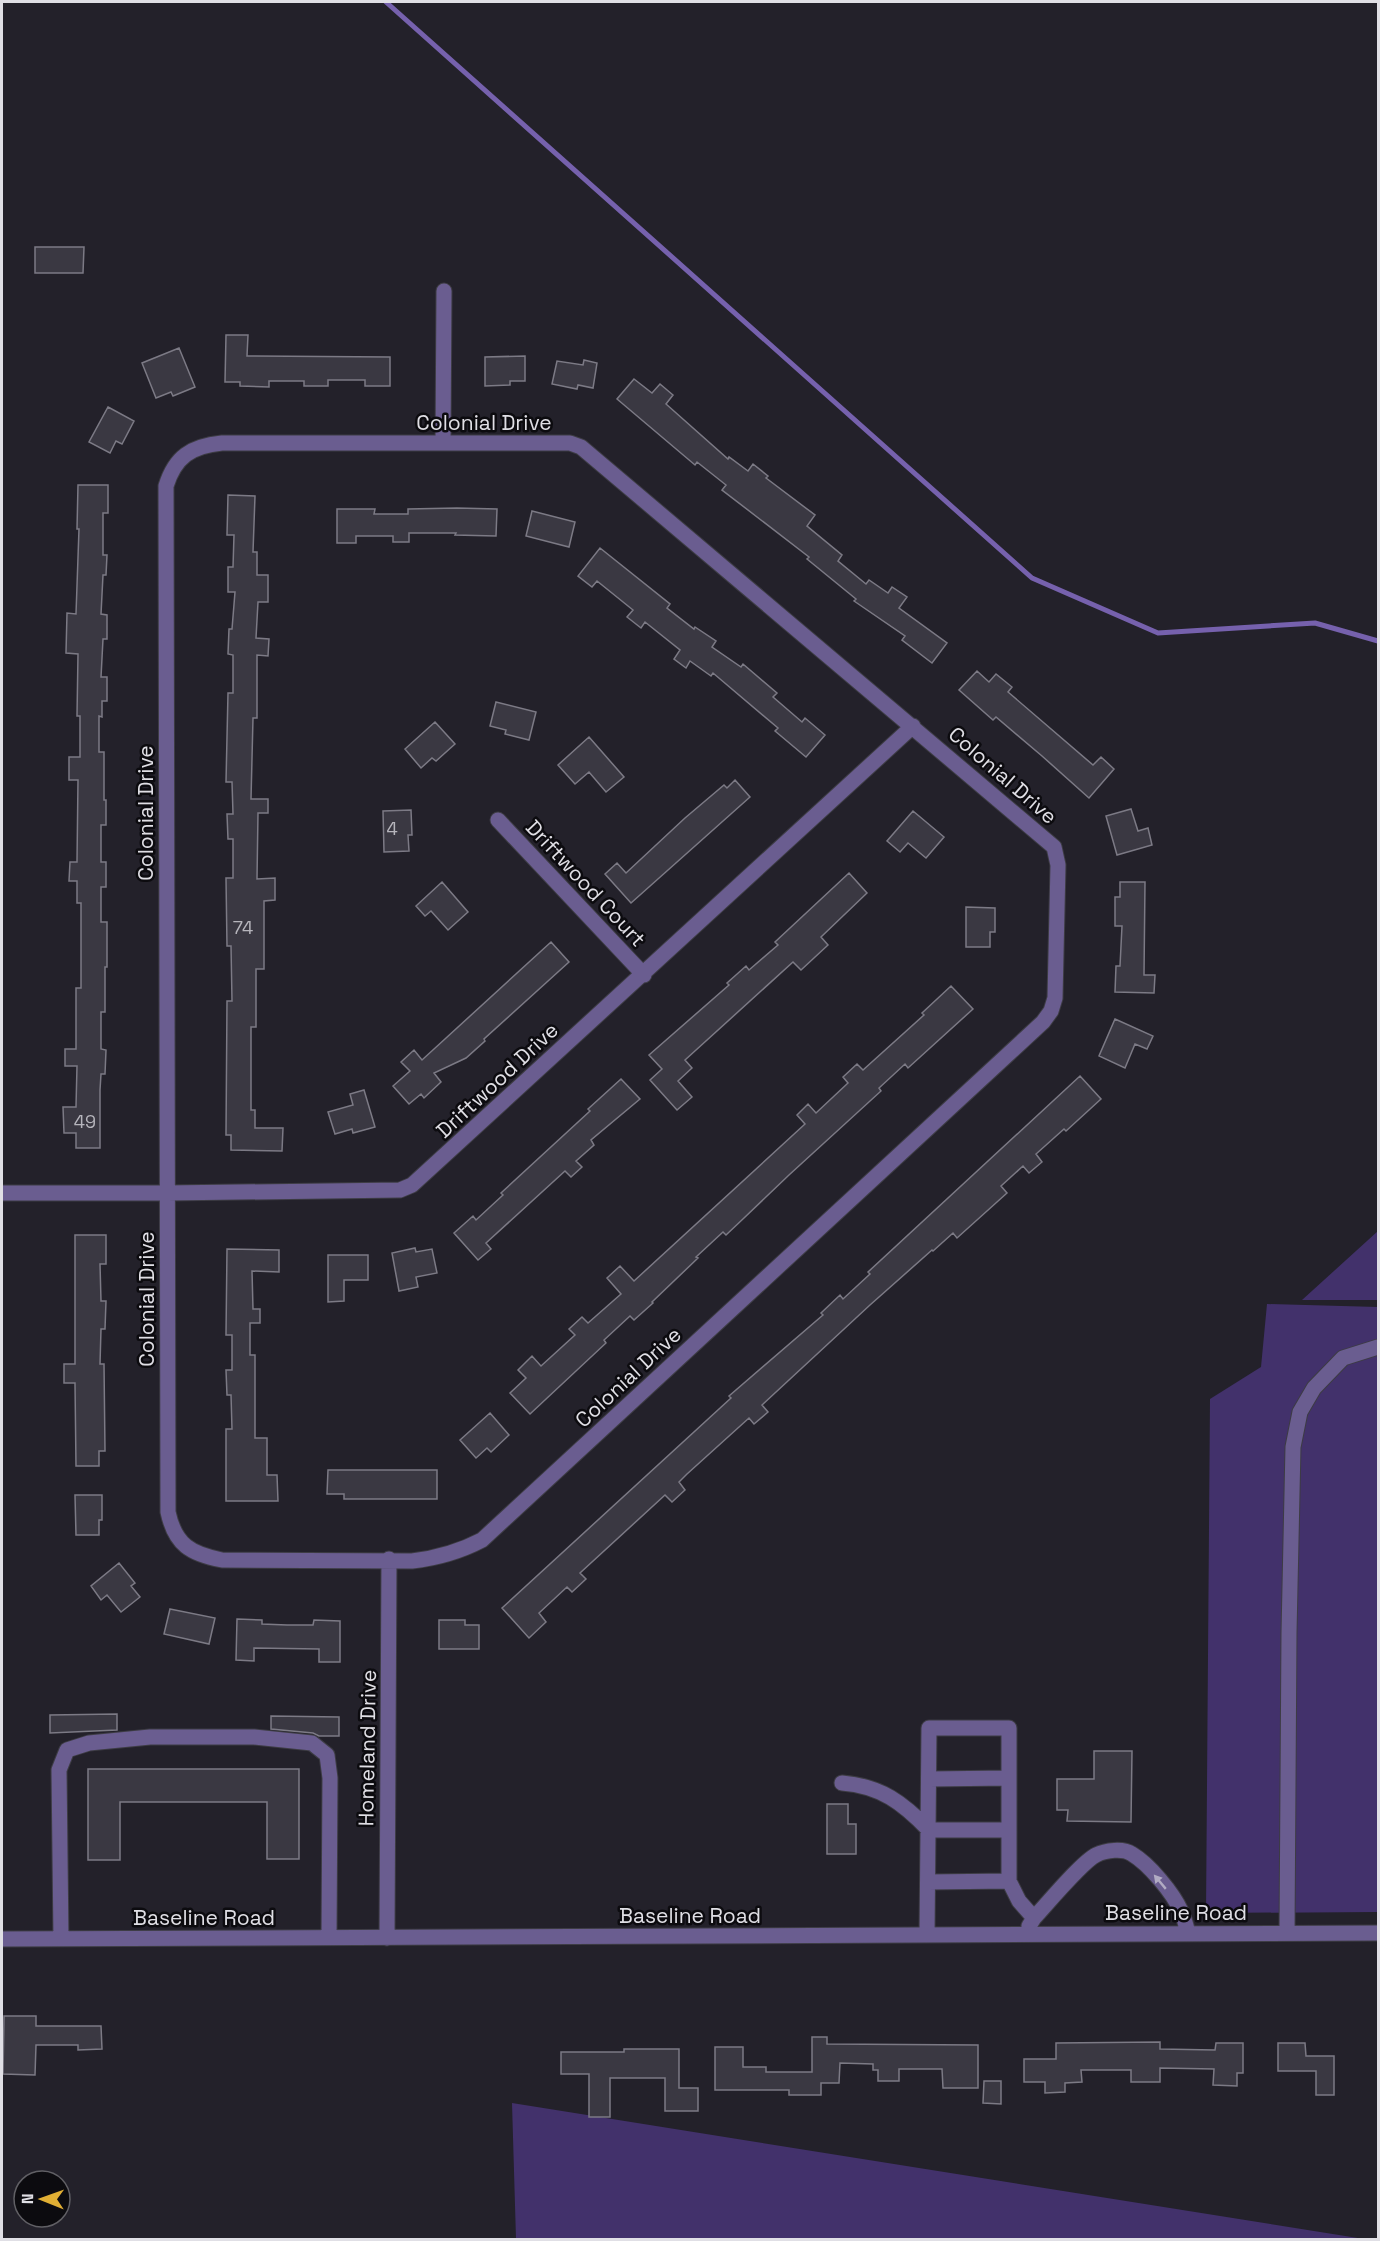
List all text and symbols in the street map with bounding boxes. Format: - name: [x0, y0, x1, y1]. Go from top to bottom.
- street label: Colonial Drive: [416, 409, 552, 436]
- street label: Colonial Drive: [943, 720, 1063, 830]
- street label: Colonial Drive: [132, 745, 159, 881]
- street label: Driftwood Court: [520, 814, 652, 952]
- house number: 4: [386, 817, 398, 840]
- house number: 74: [233, 916, 253, 939]
- street label: Driftwood Drive: [430, 1016, 564, 1144]
- house number: 49: [74, 1110, 96, 1133]
- street label: Colonial Drive: [133, 1231, 160, 1367]
- street label: Colonial Drive: [569, 1321, 687, 1433]
- street label: Homeland Drive: [352, 1669, 382, 1827]
- one-way arrow: [1154, 1874, 1167, 1890]
- street label: Baseline Road: [1105, 1899, 1247, 1926]
- street label: Baseline Road: [619, 1902, 761, 1929]
- street label: Baseline Road: [133, 1904, 275, 1931]
- north arrow: [12, 2169, 72, 2229]
- text: N: [17, 2193, 38, 2204]

